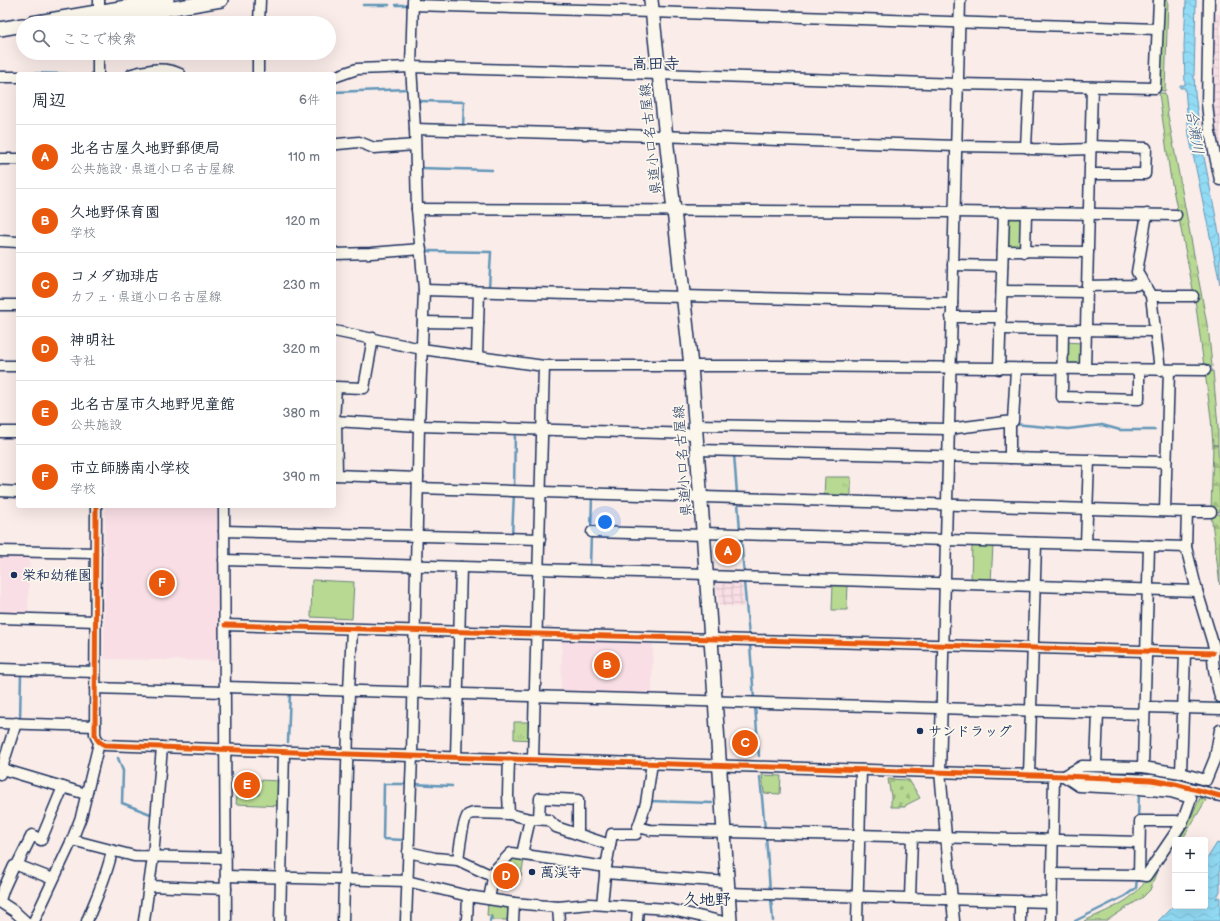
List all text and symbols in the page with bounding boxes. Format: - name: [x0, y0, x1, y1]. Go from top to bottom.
- search box: [16, 16, 336, 60]
- icon: search: [30, 27, 52, 49]
- text: ここで検索: [62, 30, 137, 49]
- district label: 高田寺: [632, 55, 680, 74]
- street label: 県道小口名古屋線: [636, 82, 665, 196]
- text: 周辺: [32, 91, 66, 111]
- text: 6件: [299, 92, 320, 108]
- water label: 合瀬川: [1182, 108, 1207, 156]
- text: 北名古屋久地野郵便局: [70, 139, 220, 158]
- text: A: [41, 149, 49, 165]
- text: 110 m: [288, 149, 320, 165]
- text: 公共施設 · 県道小口名古屋線: [70, 161, 234, 177]
- text: 久地野保育園: [70, 203, 160, 222]
- text: B: [40, 213, 50, 229]
- text: 120 m: [285, 213, 320, 229]
- text: 学校: [70, 225, 96, 241]
- text: コメダ珈琲店: [70, 267, 160, 286]
- text: C: [40, 277, 50, 293]
- text: 230 m: [283, 277, 320, 293]
- text: カフェ · 県道小口名古屋線: [70, 289, 221, 305]
- text: 神明社: [70, 331, 115, 350]
- text: D: [40, 341, 50, 357]
- text: 320 m: [282, 341, 320, 357]
- text: 寺社: [70, 353, 96, 369]
- text: 北名古屋市久地野児童館: [70, 395, 235, 414]
- text: E: [41, 405, 49, 421]
- text: 380 m: [283, 405, 320, 421]
- street label: 県道小口名古屋線: [670, 405, 695, 517]
- text: 公共施設: [70, 417, 122, 433]
- text: 市立師勝南小学校: [70, 459, 190, 478]
- text: F: [41, 469, 49, 485]
- text: 390 m: [283, 469, 320, 485]
- text: 学校: [70, 481, 96, 497]
- your location: [595, 512, 615, 532]
- pin: A: [715, 536, 741, 566]
- place label: 栄和幼稚園: [22, 567, 92, 584]
- pin: F: [149, 568, 175, 598]
- marker: 栄和幼稚園: [9, 570, 19, 580]
- pin: B: [594, 650, 620, 680]
- place label: サンドラッグ: [928, 723, 1012, 740]
- marker: サンドラッグ: [915, 726, 925, 736]
- pin: C: [732, 728, 758, 758]
- pin: E: [234, 770, 260, 800]
- map controls: [1172, 837, 1208, 909]
- button: +: [1172, 837, 1208, 873]
- pin: D: [493, 861, 519, 891]
- place label: 萬渓寺: [540, 864, 582, 881]
- marker: 萬渓寺: [527, 867, 537, 877]
- button: −: [1172, 873, 1208, 909]
- district label: 久地野: [683, 891, 731, 910]

